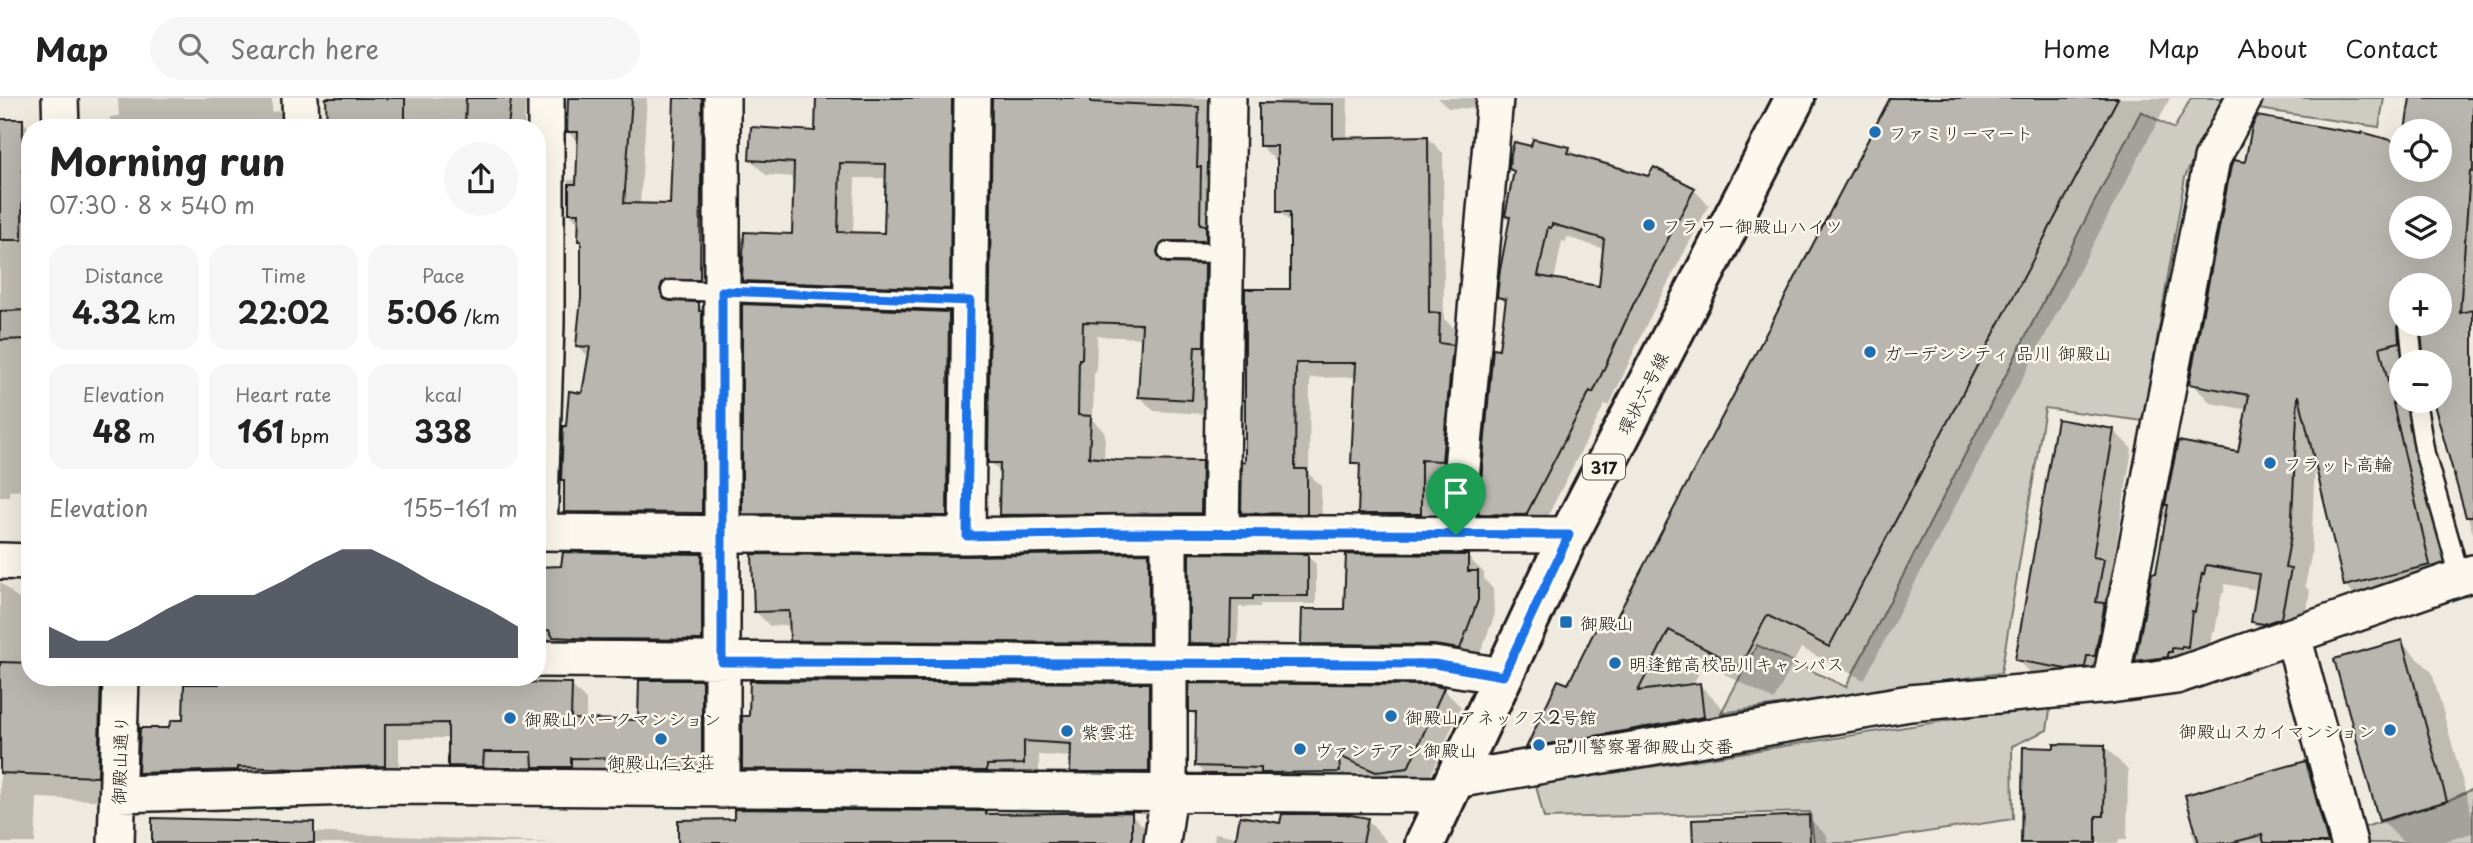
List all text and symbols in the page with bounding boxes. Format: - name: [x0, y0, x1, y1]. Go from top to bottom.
- search box: [150, 17, 640, 80]
- text: Map: [35, 23, 108, 73]
- icon: search: [174, 29, 212, 67]
- text: Search here: [230, 29, 379, 68]
- text: Home: [2043, 30, 2110, 66]
- text: Map: [2148, 30, 2199, 66]
- text: About: [2237, 30, 2307, 66]
- text: Contact: [2345, 30, 2438, 66]
- place label: ファミリーマート: [1889, 119, 2033, 146]
- map controls: [2389, 119, 2452, 413]
- button: locate: [2389, 119, 2452, 182]
- marker: ファミリーマート: [1867, 124, 1883, 140]
- text: Morning run: [49, 132, 285, 189]
- button: share: [444, 142, 518, 216]
- text: 07:30 · 8 × 540 m: [49, 187, 255, 222]
- button: layers: [2389, 196, 2452, 259]
- place label: フラワー御殿山ハイツ: [1663, 212, 1843, 239]
- marker: フラワー御殿山ハイツ: [1641, 217, 1657, 233]
- text: Distance: [84, 261, 164, 289]
- text: Time: [261, 261, 306, 289]
- text: Pace: [422, 261, 465, 289]
- button: +: [2389, 273, 2452, 336]
- text: 4.32: [72, 289, 141, 334]
- text: 22:02: [237, 289, 330, 334]
- text: 5:06: [386, 289, 458, 334]
- text: km: [141, 302, 176, 330]
- text: /km: [458, 302, 500, 330]
- place label: ガーデンシティ 品川 御殿山: [1884, 339, 2112, 366]
- marker: ガーデンシティ 品川 御殿山: [1862, 344, 1878, 360]
- street label: 環状六号線: [1610, 347, 1674, 439]
- button: −: [2389, 350, 2452, 413]
- text: Elevation: [83, 380, 165, 408]
- text: Heart rate: [236, 380, 331, 408]
- text: kcal: [424, 380, 462, 408]
- text: 48: [92, 408, 132, 453]
- text: 161: [237, 408, 284, 453]
- text: 338: [414, 408, 472, 453]
- text: m: [132, 421, 155, 449]
- text: bpm: [284, 421, 330, 449]
- place label: フラット高輪: [2284, 450, 2392, 477]
- road number: 317: [1583, 454, 1625, 480]
- marker: フラット高輪: [2262, 455, 2278, 471]
- pin: [1426, 463, 1486, 535]
- icon: arrive: [1437, 474, 1475, 512]
- text: Elevation: [49, 490, 148, 525]
- text: 155–161 m: [403, 490, 518, 525]
- place label: 御殿山: [1580, 609, 1634, 636]
- marker: 御殿山: [1558, 614, 1574, 630]
- place label: 明逢館高校品川キャンパス: [1629, 650, 1844, 677]
- marker: 明逢館高校品川キャンパス: [1607, 655, 1623, 671]
- place label: 御殿山アネックス2号館: [1405, 703, 1597, 730]
- place label: 御殿山パークマンション: [524, 705, 721, 732]
- marker: 御殿山アネックス2号館: [1383, 708, 1399, 724]
- marker: 御殿山パークマンション: [502, 710, 518, 726]
- street label: 御殿山通り: [104, 715, 134, 805]
- place label: 御殿山スカイマンション: [2179, 717, 2376, 744]
- place label: 紫雲荘: [1081, 718, 1135, 745]
- marker: 御殿山スカイマンション: [2382, 722, 2398, 738]
- marker: 紫雲荘: [1059, 723, 1075, 739]
- marker: 御殿山仁玄荘: [653, 731, 669, 747]
- place label: 品川警察署御殿山交番: [1553, 732, 1733, 759]
- place label: ヴァンテアン御殿山: [1314, 736, 1477, 763]
- marker: 品川警察署御殿山交番: [1531, 737, 1547, 753]
- marker: ヴァンテアン御殿山: [1292, 741, 1308, 757]
- place label: 御殿山仁玄荘: [607, 748, 715, 775]

